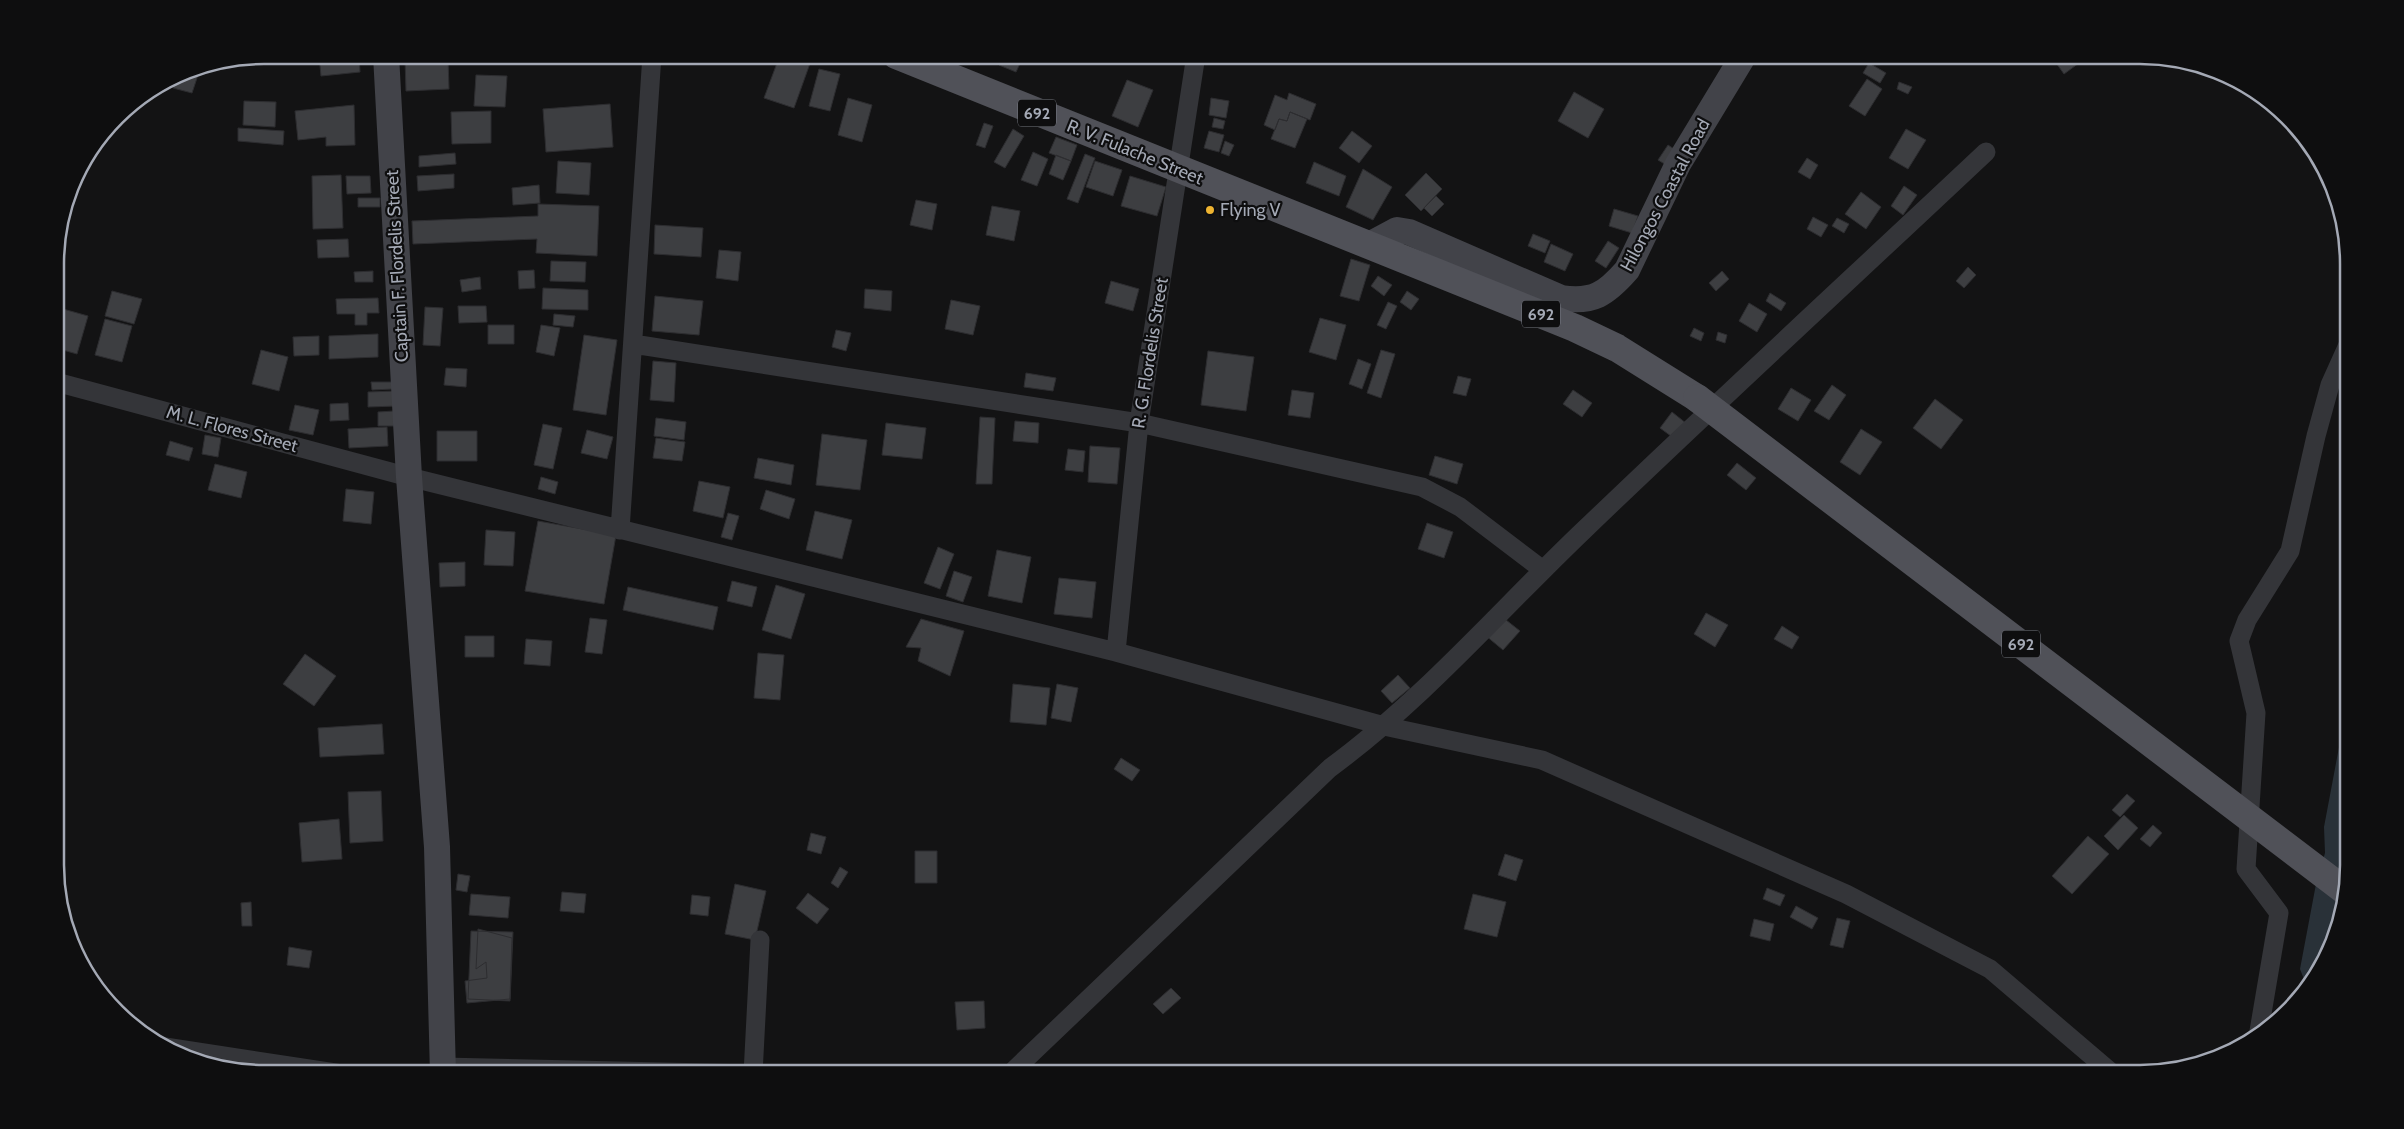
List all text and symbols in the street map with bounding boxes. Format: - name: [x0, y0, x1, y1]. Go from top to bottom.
- road number: 692: [1018, 100, 1056, 126]
- street label: R. V. Fulache Street: [1064, 115, 1206, 189]
- street label: Hilongos Coastal Road: [1615, 115, 1715, 275]
- street label: Captain F. Flordelis Street: [381, 169, 413, 363]
- place label: Flying V: [1220, 199, 1281, 221]
- marker: Flying V: [1204, 204, 1216, 216]
- street label: R. G. Flordelis Street: [1127, 276, 1173, 430]
- road number: 692: [1522, 300, 1560, 328]
- street label: M. L. Flores Street: [164, 401, 300, 457]
- road number: 692: [2002, 630, 2040, 658]

